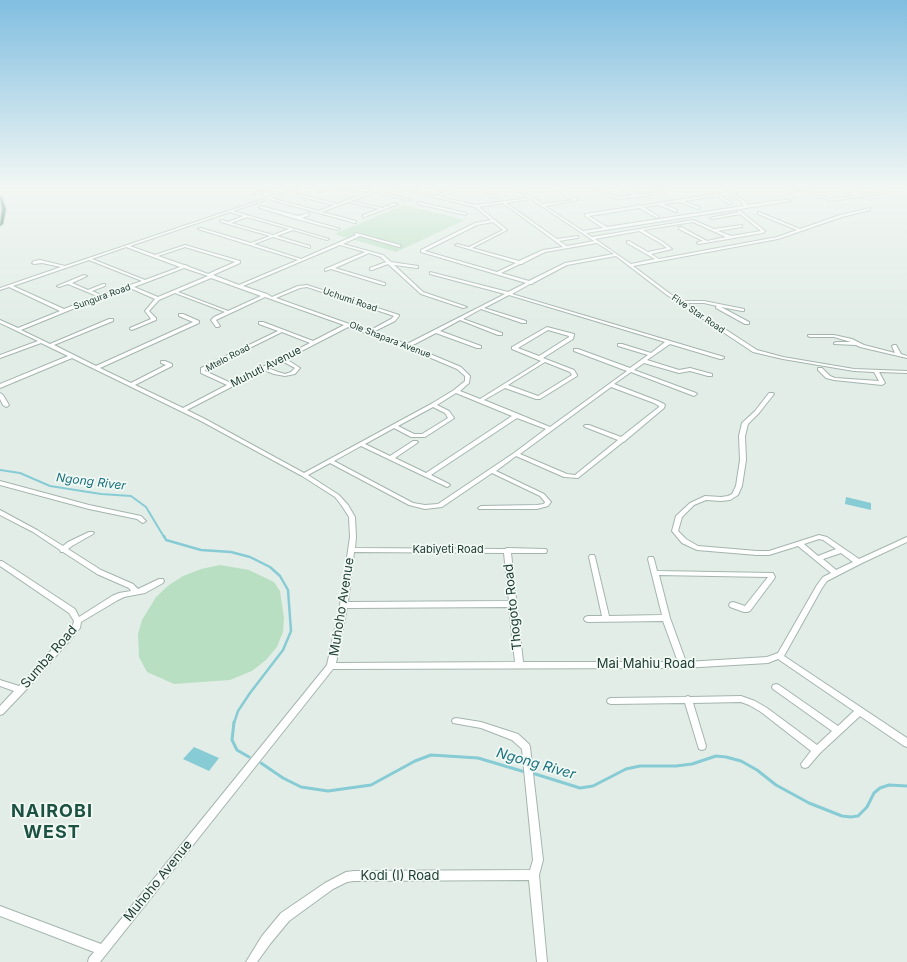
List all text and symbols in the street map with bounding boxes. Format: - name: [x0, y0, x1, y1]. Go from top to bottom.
- street label: Sungura Road: [72, 282, 132, 312]
- street label: Uchumi Road: [321, 286, 379, 314]
- street label: Five Star Road: [669, 292, 727, 336]
- street label: Ole Shapara Avenue: [348, 320, 432, 360]
- street label: Mtelo Road: [204, 342, 252, 374]
- street label: Muhuti Avenue: [229, 344, 303, 390]
- water label: Ngong River: [55, 471, 127, 493]
- street label: Kabiyeti Road: [412, 543, 484, 557]
- street label: Muhoho Avenue: [326, 557, 358, 657]
- street label: Thogoto Road: [501, 563, 525, 651]
- street label: Sumba Road: [18, 623, 80, 691]
- street label: Mai Mahiu Road: [597, 656, 695, 672]
- water label: Ngong River: [494, 745, 578, 783]
- district label: NAIROBI WEST: [11, 801, 93, 844]
- street label: Muhoho Avenue: [121, 837, 195, 925]
- street label: Kodi (I) Road: [361, 868, 439, 884]

